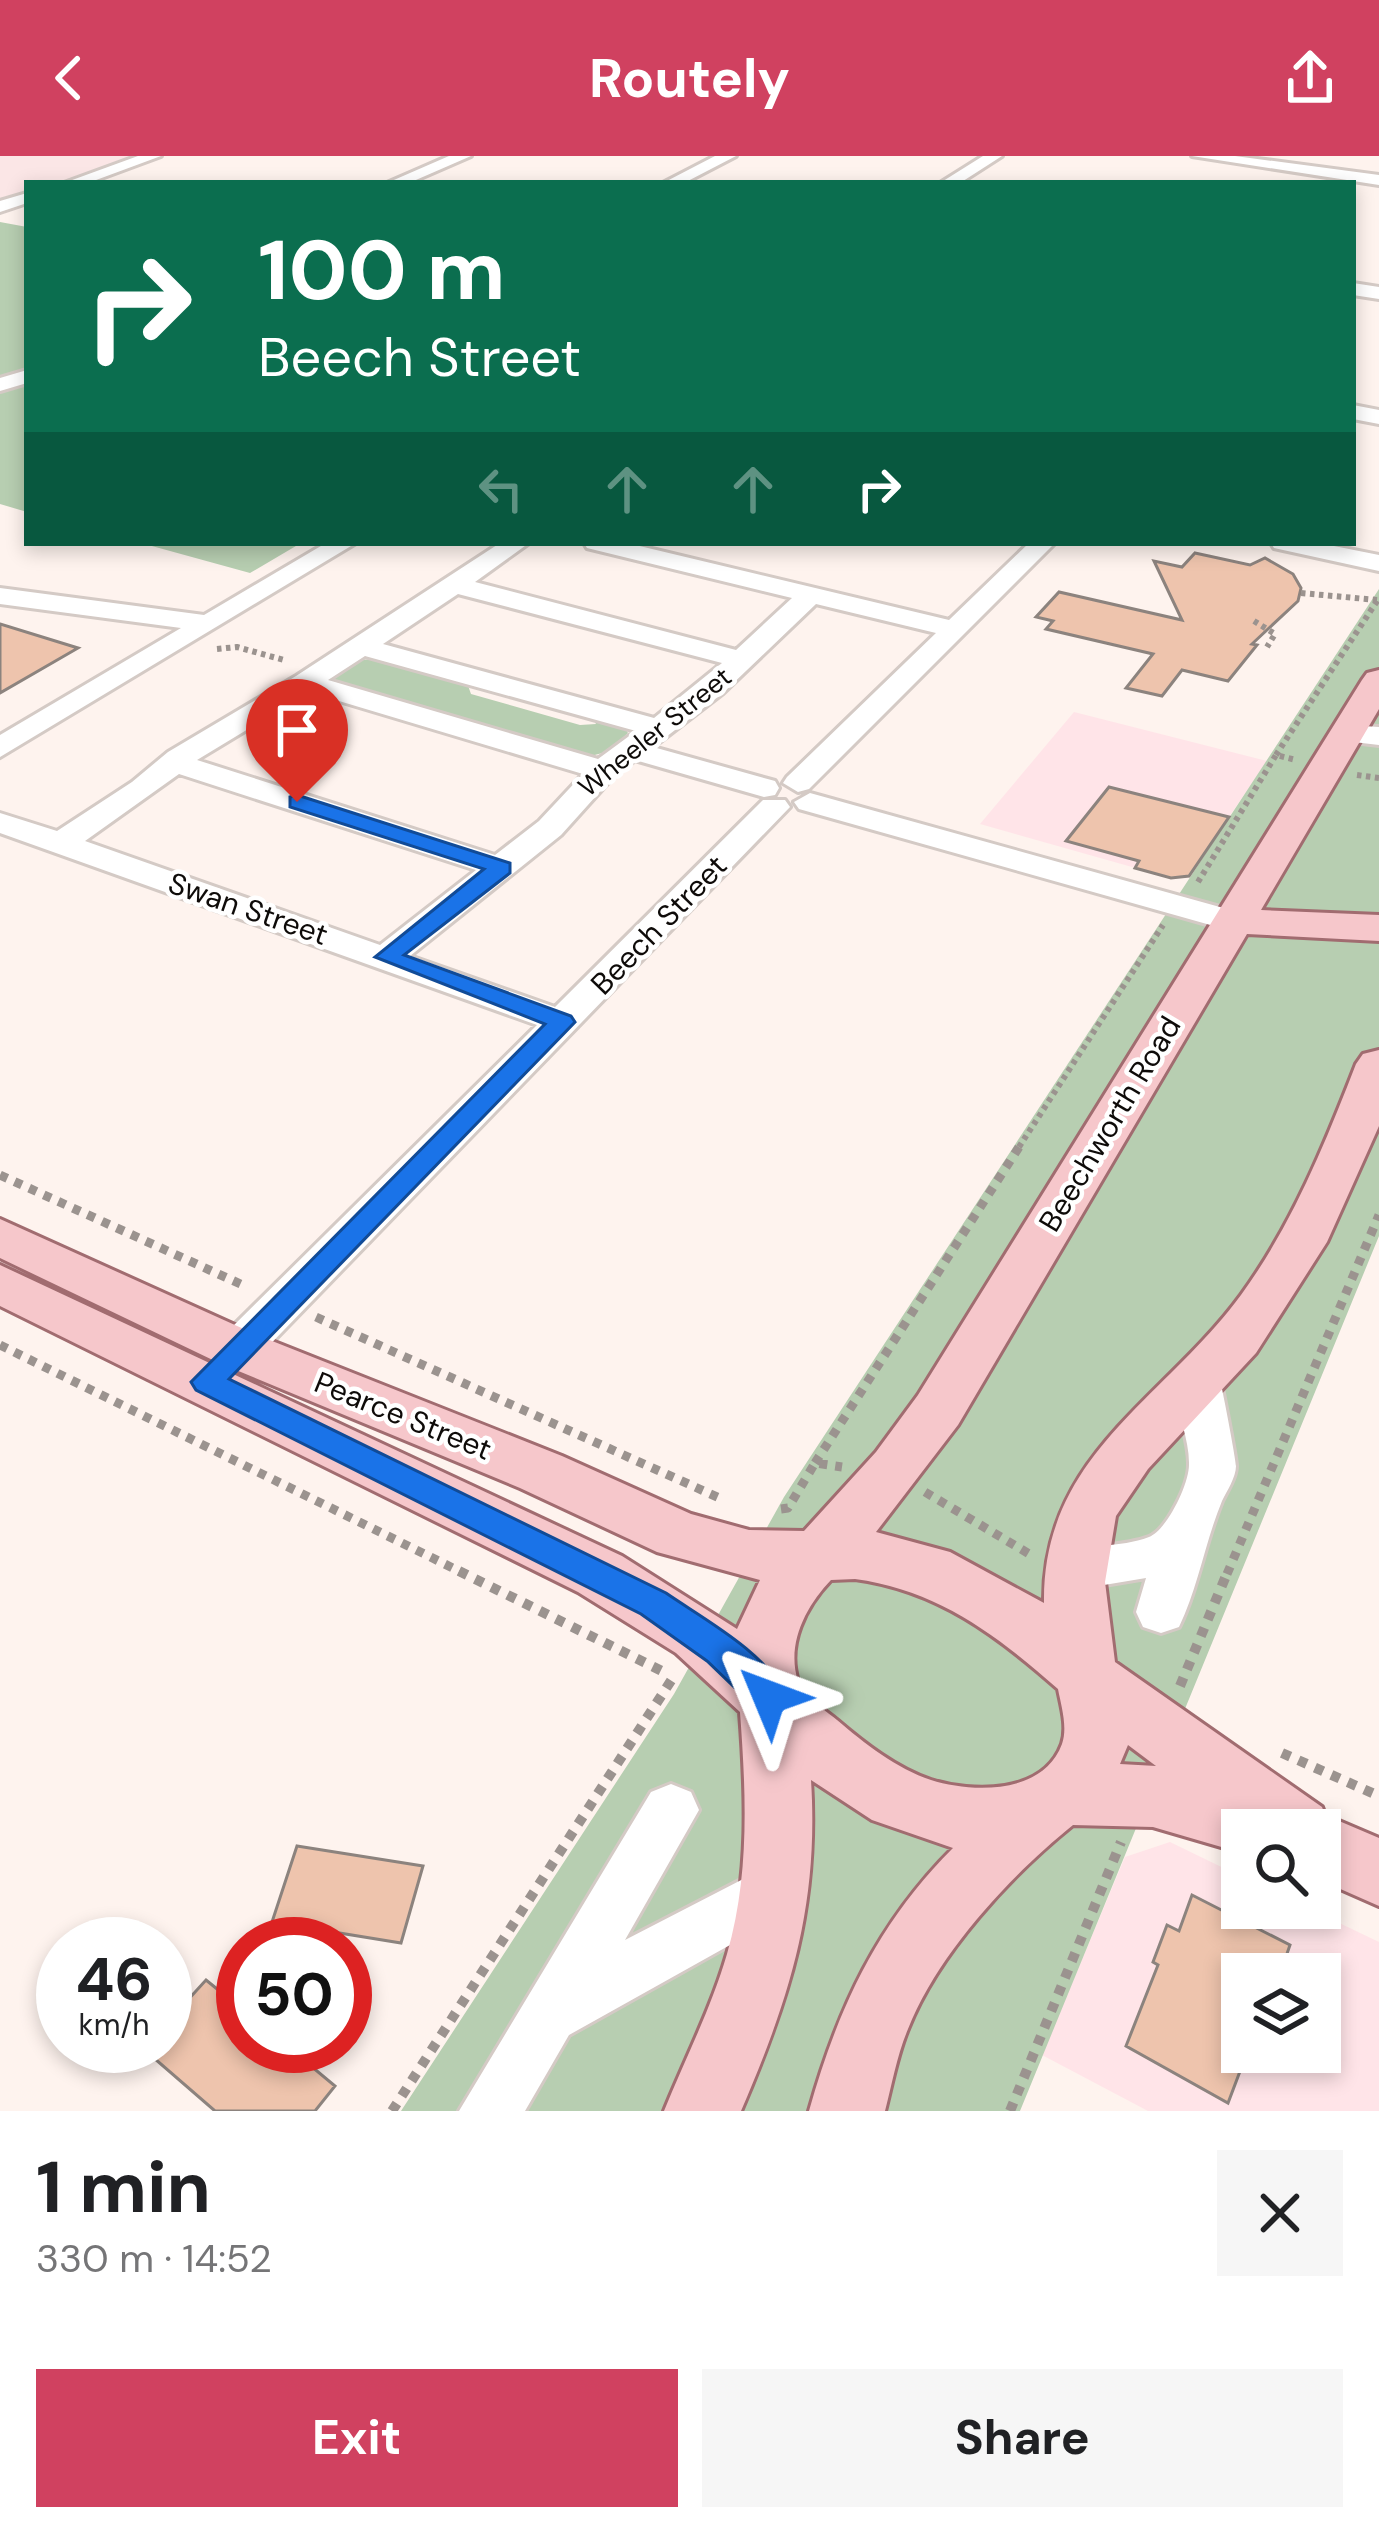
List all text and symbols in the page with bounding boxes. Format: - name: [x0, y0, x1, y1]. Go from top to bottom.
- text: Routely: [589, 43, 790, 114]
- icon: back: [36, 45, 102, 111]
- icon: share: [1277, 45, 1343, 111]
- text: 100 m: [258, 216, 506, 325]
- icon: right: [60, 228, 216, 384]
- text: Beech Street: [258, 322, 581, 393]
- icon: left: [468, 456, 534, 522]
- icon: ahead: [594, 456, 660, 522]
- icon: ahead: [720, 456, 786, 522]
- icon: right: [846, 456, 912, 522]
- street label: Wheeler Street: [571, 659, 739, 804]
- pin: [246, 679, 348, 802]
- icon: arrive: [264, 697, 330, 763]
- street label: Beech Street: [582, 847, 735, 1003]
- street label: Swan Street: [163, 863, 333, 954]
- street label: Beechworth Road: [1030, 1009, 1189, 1239]
- street label: Pearce Street: [309, 1362, 497, 1469]
- position arrow: [706, 1634, 832, 1760]
- map controls: [1221, 1809, 1341, 2073]
- button: search: [1221, 1809, 1341, 1929]
- speed limit sign: 50: [216, 1917, 372, 2073]
- text: 46: [75, 1940, 153, 2019]
- button: layers: [1221, 1953, 1341, 2073]
- text: km/h: [79, 2005, 149, 2044]
- text: 1 min: [36, 2141, 211, 2234]
- button: close: [1217, 2150, 1343, 2276]
- text: 330 m · 14:52: [36, 2233, 272, 2284]
- button: Exit: [36, 2369, 678, 2507]
- button: Share: [702, 2369, 1343, 2507]

